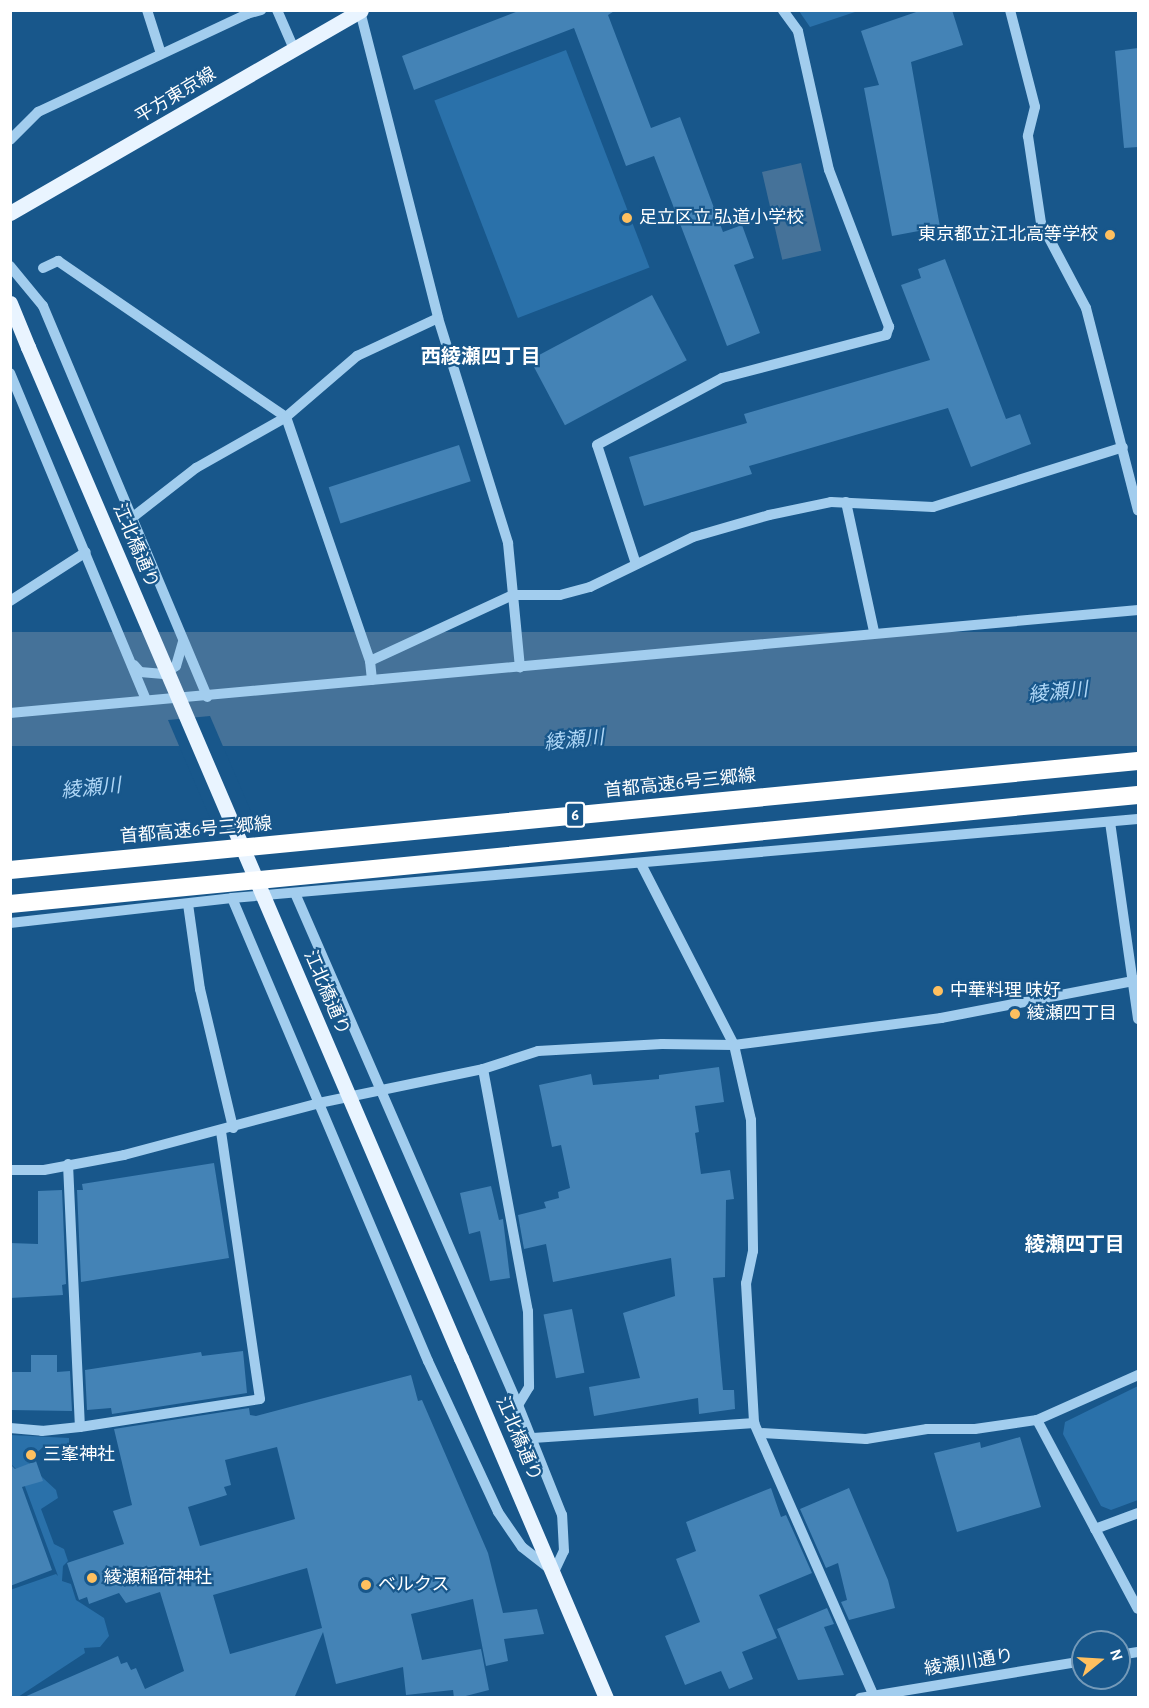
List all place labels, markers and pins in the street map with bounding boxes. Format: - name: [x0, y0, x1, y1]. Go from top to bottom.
- place label: 足立区立 弘道小学校: [639, 207, 804, 229]
- marker: 足立区立 弘道小学校: [620, 211, 634, 225]
- place label: 東京都立江北高等学校: [918, 224, 1098, 246]
- marker: 東京都立江北高等学校: [1103, 228, 1117, 242]
- place label: 中華料理 味好: [950, 980, 1061, 1002]
- marker: 中華料理 味好: [931, 984, 945, 998]
- place label: 綾瀬四丁目: [1027, 1003, 1117, 1025]
- marker: 綾瀬四丁目: [1008, 1007, 1022, 1021]
- place label: 三峯神社: [43, 1444, 115, 1466]
- marker: 三峯神社: [24, 1448, 38, 1462]
- place label: 綾瀬稲荷神社: [104, 1567, 212, 1589]
- marker: 綾瀬稲荷神社: [85, 1571, 99, 1585]
- place label: ベルクス: [378, 1574, 450, 1596]
- marker: ベルクス: [359, 1578, 373, 1592]

